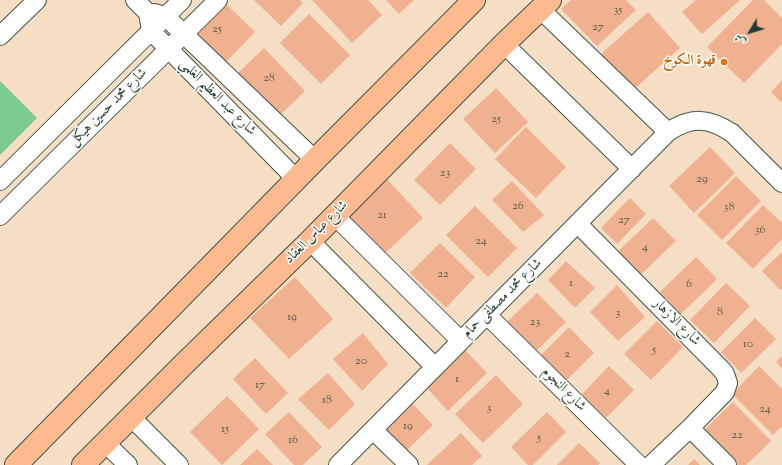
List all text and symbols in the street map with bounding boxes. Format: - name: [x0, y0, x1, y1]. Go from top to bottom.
- house number: 35: [614, 4, 622, 18]
- north arrow: [730, 12, 770, 52]
- house number: 27: [592, 21, 604, 35]
- house number: 25: [212, 23, 222, 37]
- text: ش: [731, 30, 750, 49]
- place label: قهوة الكوخ: [663, 54, 716, 70]
- street label: شارع عبد العظيم الغلمي: [175, 56, 259, 140]
- marker: قهوة الكوخ: [719, 57, 729, 67]
- street label: شارع محمد حسين هيكل: [67, 66, 151, 150]
- house number: 28: [263, 72, 275, 86]
- house number: 25: [491, 113, 501, 127]
- house number: 23: [440, 167, 450, 181]
- house number: 29: [696, 173, 708, 187]
- street label: شارع عباس العقاد: [282, 198, 352, 268]
- house number: 26: [512, 200, 524, 214]
- house number: 38: [724, 201, 734, 215]
- house number: 21: [377, 209, 387, 223]
- house number: 27: [618, 214, 630, 228]
- house number: 36: [755, 224, 765, 238]
- house number: 24: [475, 235, 487, 249]
- house number: 4: [642, 241, 648, 255]
- street label: شارع محمد مصطفى حمام: [460, 256, 546, 342]
- house number: 22: [437, 268, 449, 282]
- house number: 1: [569, 277, 573, 291]
- house number: 6: [686, 278, 692, 292]
- street label: شارع الازهار: [649, 296, 703, 350]
- house number: 8: [717, 306, 723, 320]
- house number: 3: [616, 307, 620, 321]
- house number: 19: [287, 311, 297, 325]
- house number: 23: [530, 316, 540, 330]
- house number: 10: [743, 338, 753, 352]
- house number: 5: [652, 344, 656, 358]
- house number: 2: [564, 348, 570, 362]
- house number: 20: [355, 355, 367, 369]
- street label: شارع النجوم: [537, 364, 589, 416]
- house number: 1: [455, 373, 459, 387]
- house number: 17: [255, 379, 265, 393]
- house number: 4: [604, 385, 610, 399]
- house number: 18: [322, 394, 332, 408]
- house number: 3: [487, 402, 491, 416]
- house number: 24: [759, 403, 771, 417]
- house number: 19: [403, 420, 413, 434]
- house number: 15: [221, 423, 229, 437]
- house number: 22: [731, 429, 743, 443]
- house number: 5: [537, 432, 541, 446]
- house number: 16: [288, 434, 298, 448]

